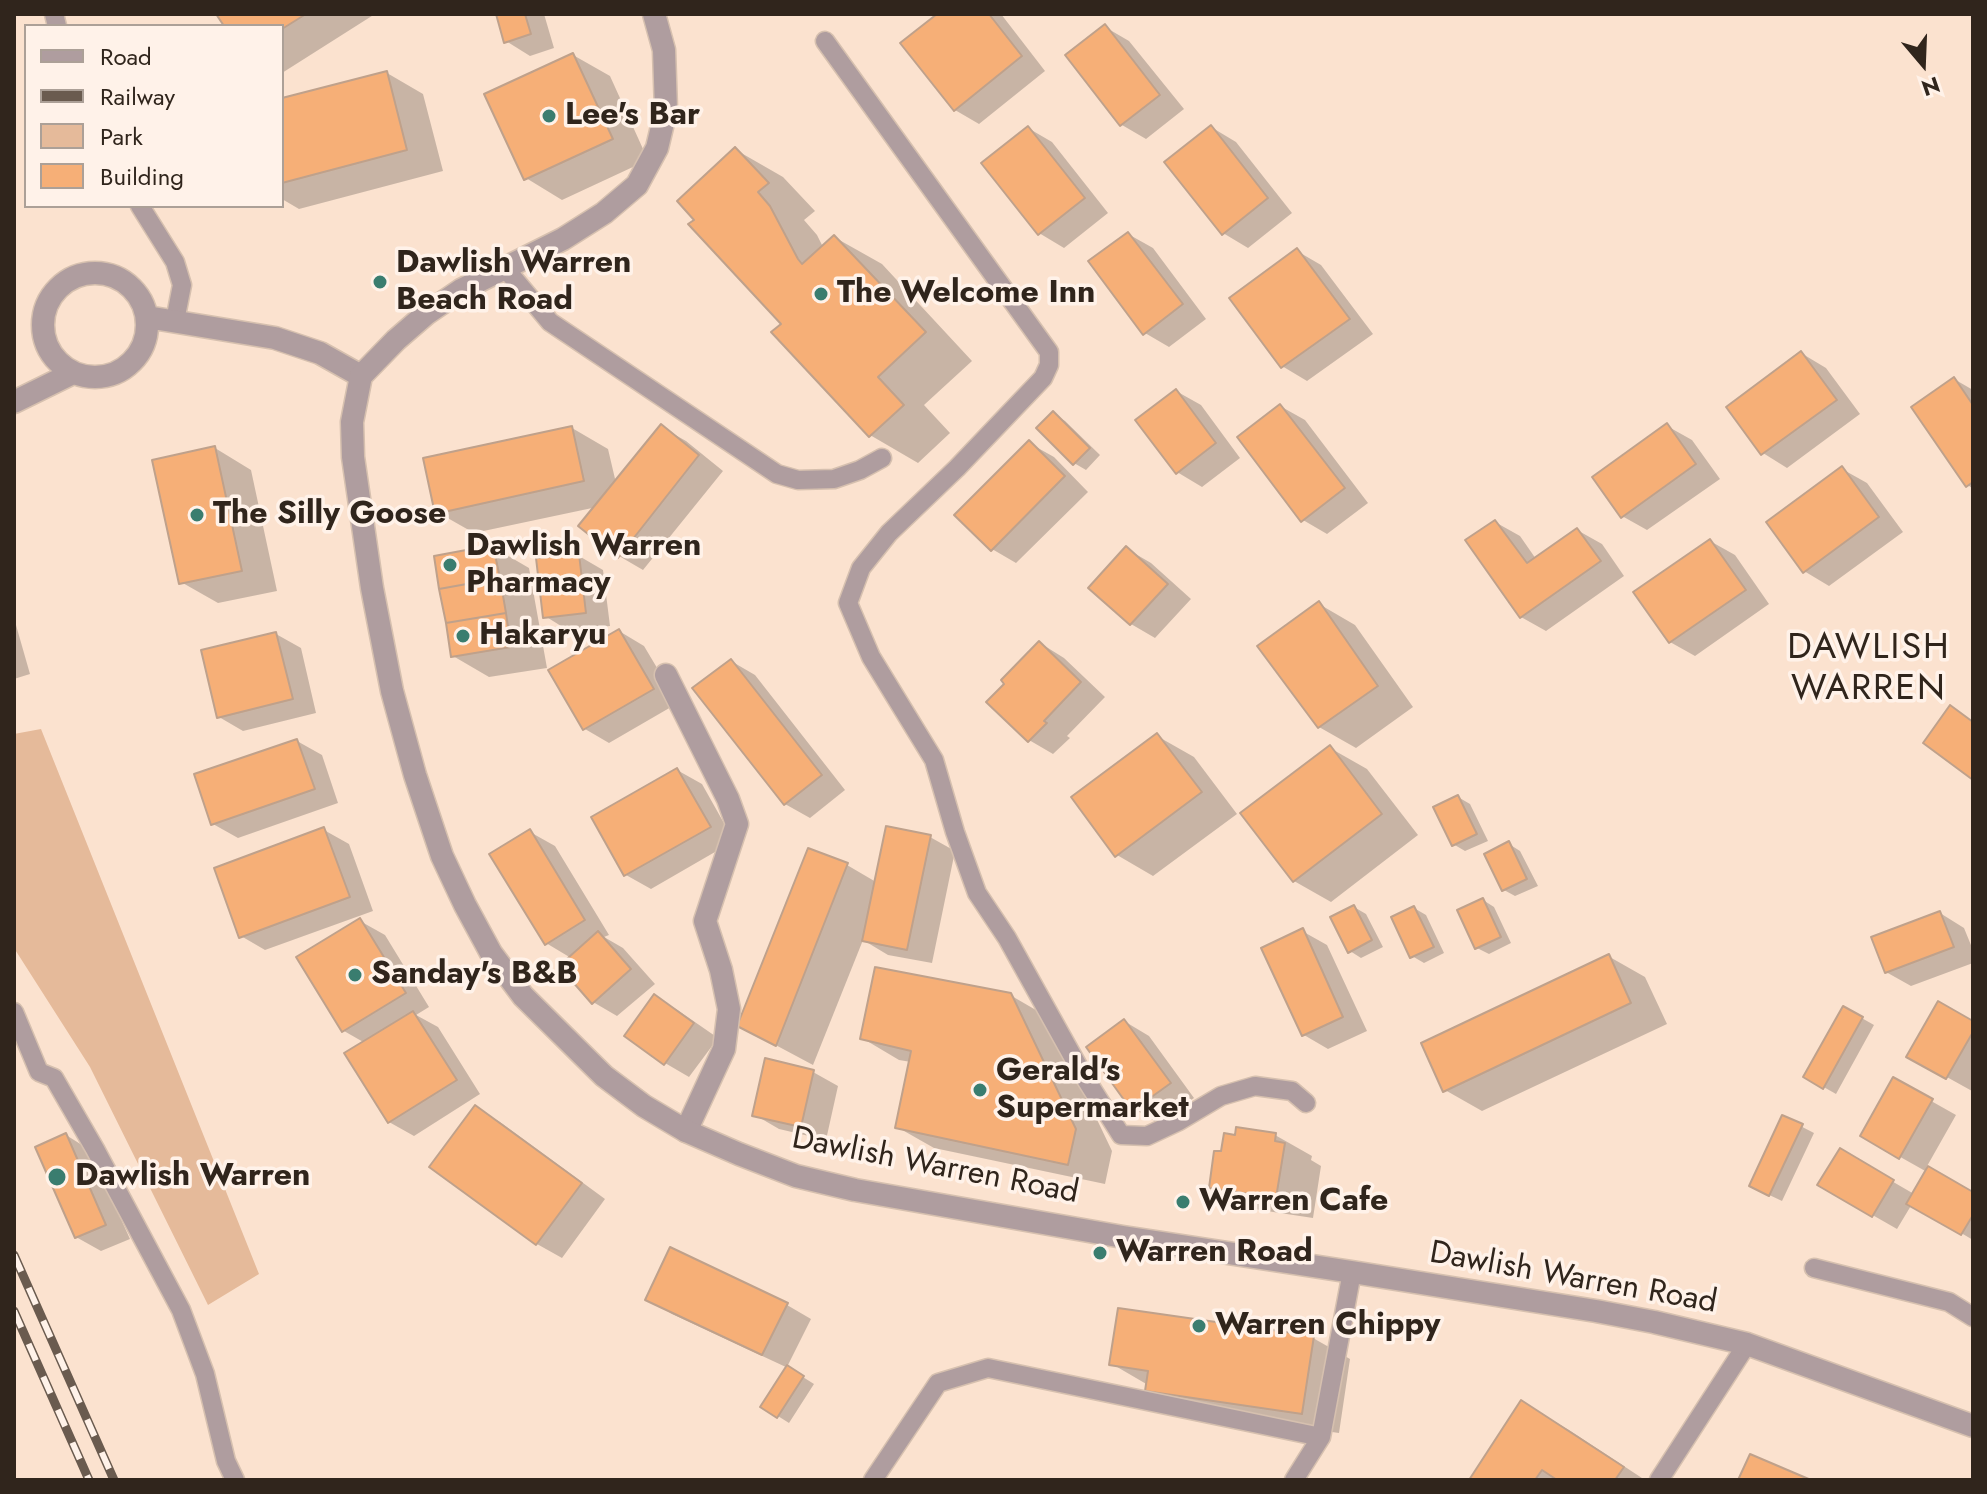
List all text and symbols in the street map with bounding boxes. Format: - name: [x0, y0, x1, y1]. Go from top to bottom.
- legend: [24, 24, 284, 208]
- north arrow: [1883, 24, 1963, 104]
- text: Road: [100, 39, 152, 74]
- text: N: [1917, 69, 1944, 105]
- text: Railway: [100, 79, 175, 114]
- place label: Lee's Bar: [565, 97, 700, 135]
- marker: Lee's Bar: [540, 107, 558, 125]
- text: Park: [100, 119, 143, 154]
- text: Building: [100, 159, 184, 194]
- place label: Dawlish Warren Beach Road: [396, 245, 631, 320]
- marker: Dawlish Warren Beach Road: [371, 273, 389, 291]
- place label: The Welcome Inn: [837, 275, 1095, 313]
- marker: The Welcome Inn: [812, 285, 830, 303]
- place label: The Silly Goose: [213, 496, 446, 534]
- marker: The Silly Goose: [188, 506, 206, 524]
- place label: Dawlish Warren Pharmacy: [466, 528, 701, 603]
- marker: Dawlish Warren Pharmacy: [441, 556, 459, 574]
- place label: Hakaryu: [479, 617, 606, 655]
- marker: Hakaryu: [454, 627, 472, 645]
- district label: DAWLISH WARREN: [1787, 627, 1951, 712]
- place label: Sanday's B&B: [371, 956, 578, 994]
- marker: Sanday's B&B: [346, 966, 364, 984]
- place label: Gerald's Supermarket: [996, 1053, 1189, 1128]
- marker: Gerald's Supermarket: [971, 1081, 989, 1099]
- street label: Dawlish Warren Road: [789, 1120, 1081, 1214]
- place label: Dawlish Warren: [75, 1158, 310, 1196]
- marker: Dawlish Warren: [46, 1166, 68, 1188]
- place label: Warren Cafe: [1199, 1183, 1388, 1221]
- marker: Warren Cafe: [1174, 1193, 1192, 1211]
- place label: Warren Road: [1116, 1234, 1313, 1272]
- street label: Dawlish Warren Road: [1426, 1235, 1720, 1323]
- marker: Warren Road: [1091, 1244, 1109, 1262]
- place label: Warren Chippy: [1215, 1307, 1440, 1345]
- marker: Warren Chippy: [1190, 1317, 1208, 1335]

